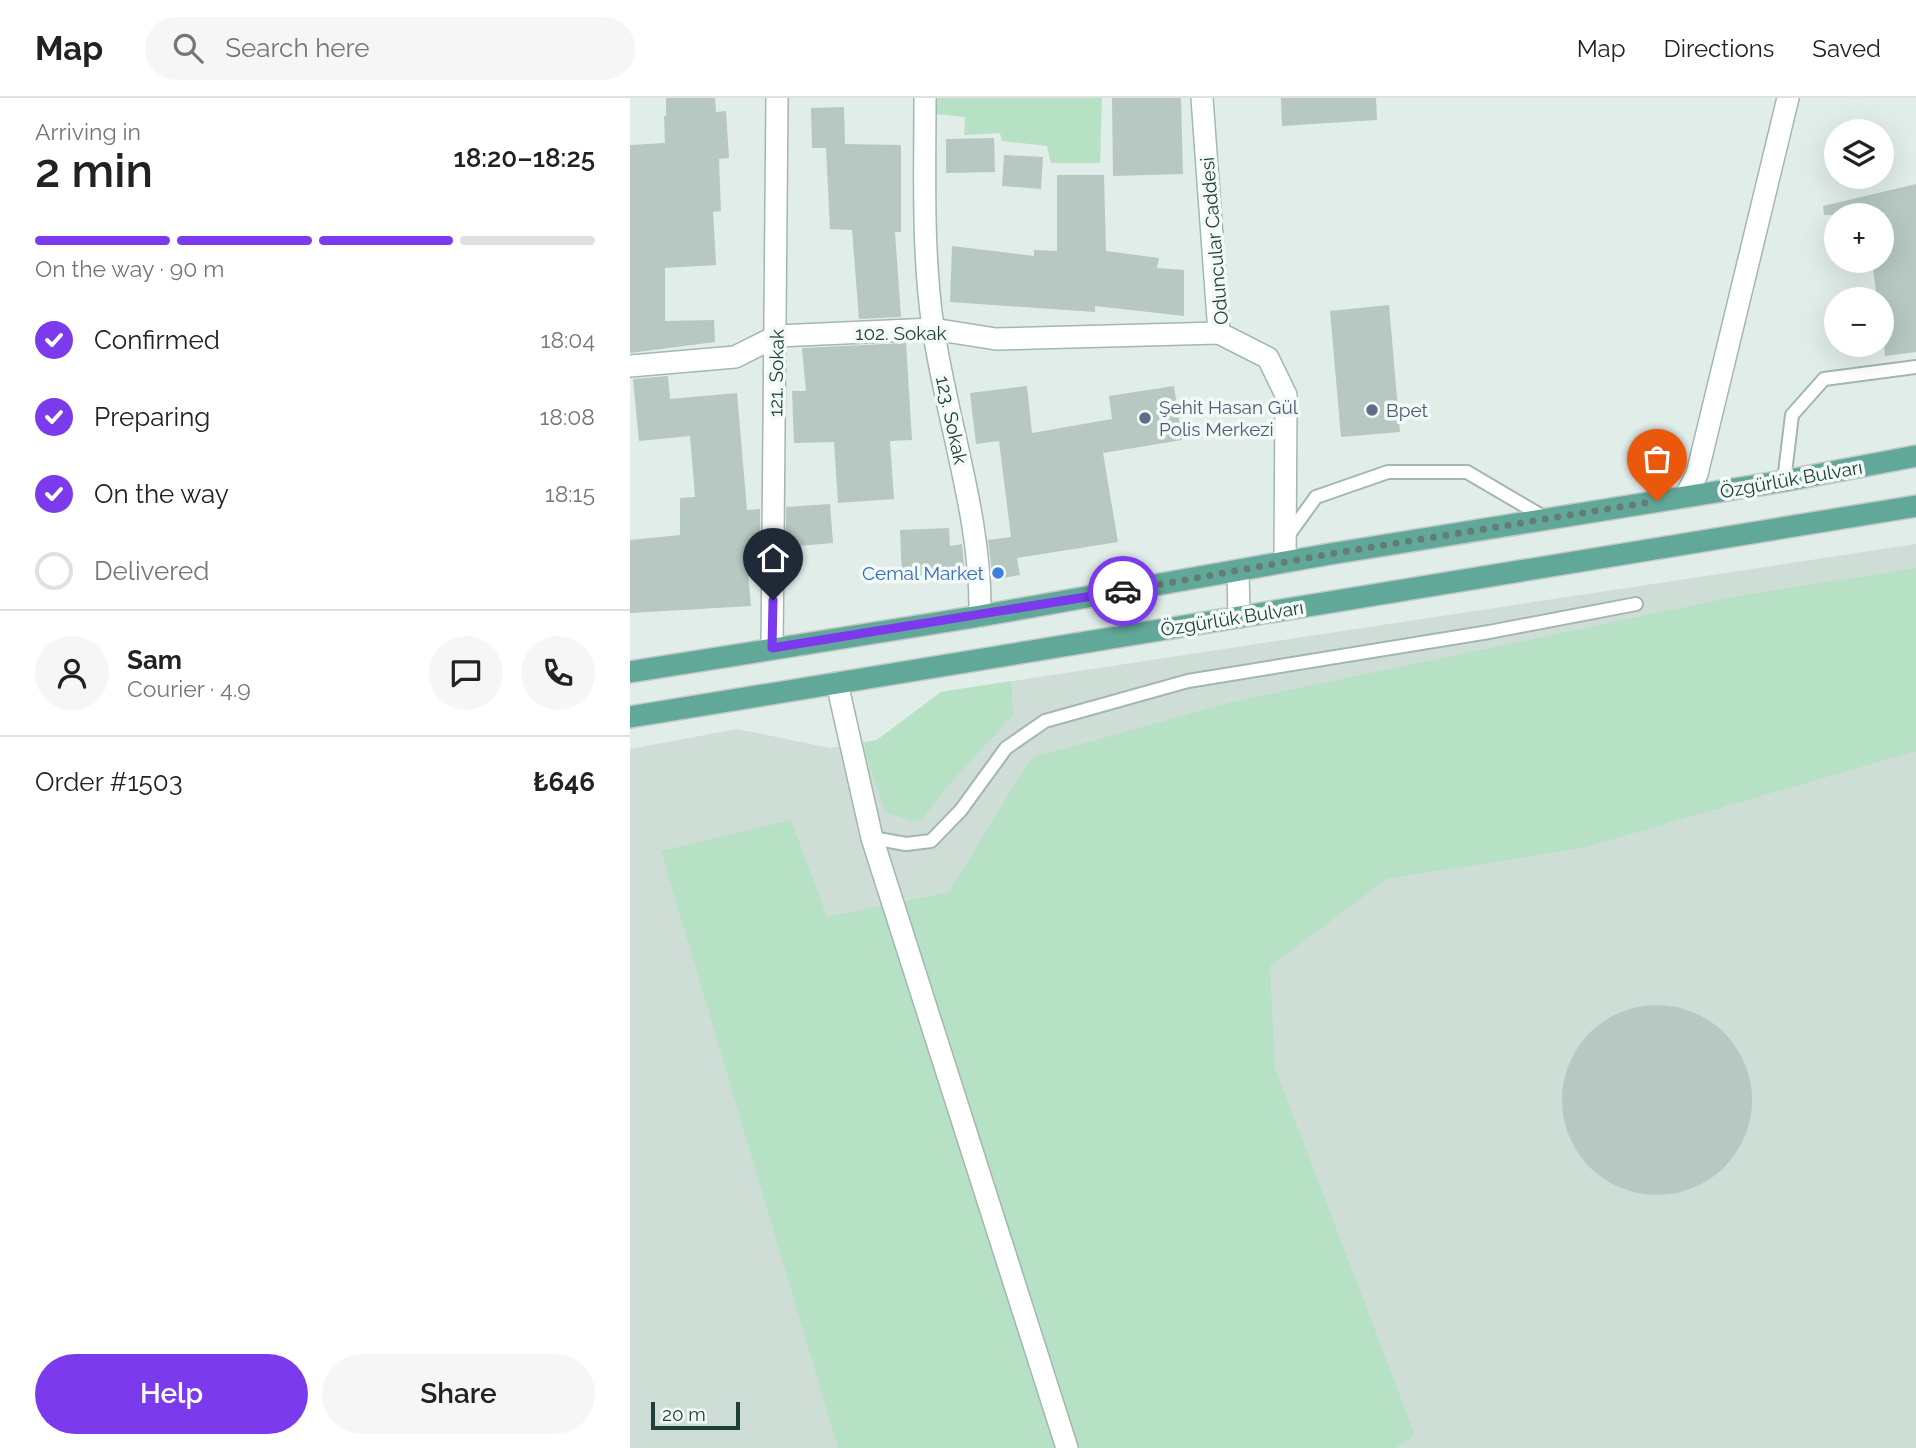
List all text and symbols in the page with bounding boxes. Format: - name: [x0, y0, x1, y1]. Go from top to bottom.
- search box: [145, 17, 635, 80]
- text: Map: [35, 29, 103, 68]
- icon: search: [169, 29, 207, 67]
- text: Search here: [225, 33, 370, 63]
- text: Map: [1577, 34, 1626, 63]
- text: Directions: [1664, 34, 1774, 63]
- text: Saved: [1812, 34, 1881, 63]
- text: Arriving in: [35, 118, 141, 145]
- map controls: [1824, 119, 1894, 357]
- button: layers: [1824, 119, 1894, 189]
- text: 18:20–18:25: [453, 143, 595, 173]
- text: 2 min: [35, 144, 153, 198]
- street label: Oduncular Caddesi: [1196, 156, 1232, 326]
- button: +: [1824, 203, 1894, 273]
- text: On the way · 90 m: [35, 255, 224, 282]
- button: −: [1824, 287, 1894, 357]
- icon: check: [35, 321, 73, 359]
- street label: 102. Sokak: [855, 322, 947, 344]
- text: Confirmed: [94, 325, 220, 355]
- text: 18:04: [541, 326, 595, 353]
- street label: 121. Sokak: [764, 329, 788, 417]
- street label: 123. Sokak: [932, 374, 972, 466]
- place label: Şehit Hasan Gül Polis Merkezi: [1159, 396, 1299, 440]
- icon: check: [35, 398, 73, 436]
- place label: Bpet: [1386, 399, 1428, 421]
- text: Preparing: [94, 402, 210, 432]
- marker: Bpet: [1364, 402, 1380, 418]
- text: 18:08: [539, 403, 595, 430]
- marker: Şehit Hasan Gül Polis Merkezi: [1137, 410, 1153, 426]
- pin: [1627, 429, 1687, 501]
- icon: bag: [1638, 440, 1676, 478]
- street label: Özgürlük Bulvarı: [1718, 456, 1864, 502]
- icon: check: [35, 475, 73, 513]
- text: On the way: [94, 479, 229, 509]
- text: 18:15: [545, 480, 595, 507]
- pin: [743, 528, 803, 600]
- icon: home: [754, 539, 792, 577]
- text: Delivered: [94, 556, 209, 586]
- courier: [1088, 556, 1158, 626]
- place label: Cemal Market: [862, 562, 985, 584]
- marker: Cemal Market: [990, 565, 1006, 581]
- icon: car: [1104, 572, 1142, 610]
- street label: Özgürlük Bulvarı: [1159, 596, 1305, 640]
- button: person: [35, 636, 109, 710]
- button: chat: [429, 636, 503, 710]
- button: phone: [521, 636, 595, 710]
- text: Sam: [127, 645, 182, 675]
- text: Courier · 4.9: [127, 675, 251, 702]
- text: Order #1503: [35, 767, 183, 797]
- text: ₺646: [533, 767, 595, 797]
- button: Help: [35, 1354, 308, 1434]
- button: Share: [322, 1354, 595, 1434]
- scale bar: [651, 1399, 740, 1431]
- text: 20 m: [662, 1403, 706, 1425]

